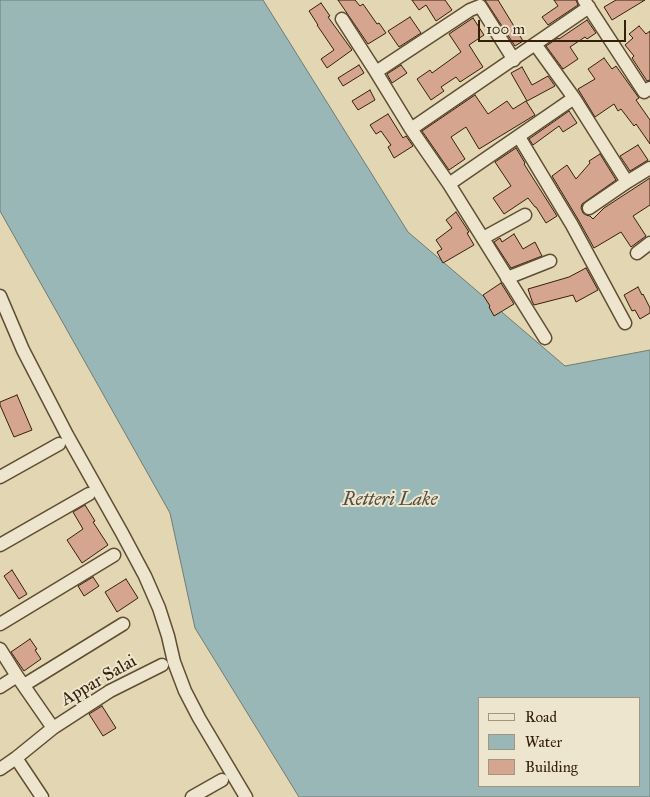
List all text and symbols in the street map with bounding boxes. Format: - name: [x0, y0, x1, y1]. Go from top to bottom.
- scale bar: [480, 10, 628, 42]
- text: 100 m: [486, 20, 525, 38]
- water label: Retteri Lake: [343, 489, 437, 511]
- street label: Appar Salai: [57, 651, 141, 711]
- legend: [478, 697, 640, 787]
- text: Road: [525, 708, 557, 726]
- text: Water: [525, 733, 562, 751]
- text: Building: [525, 758, 578, 776]

